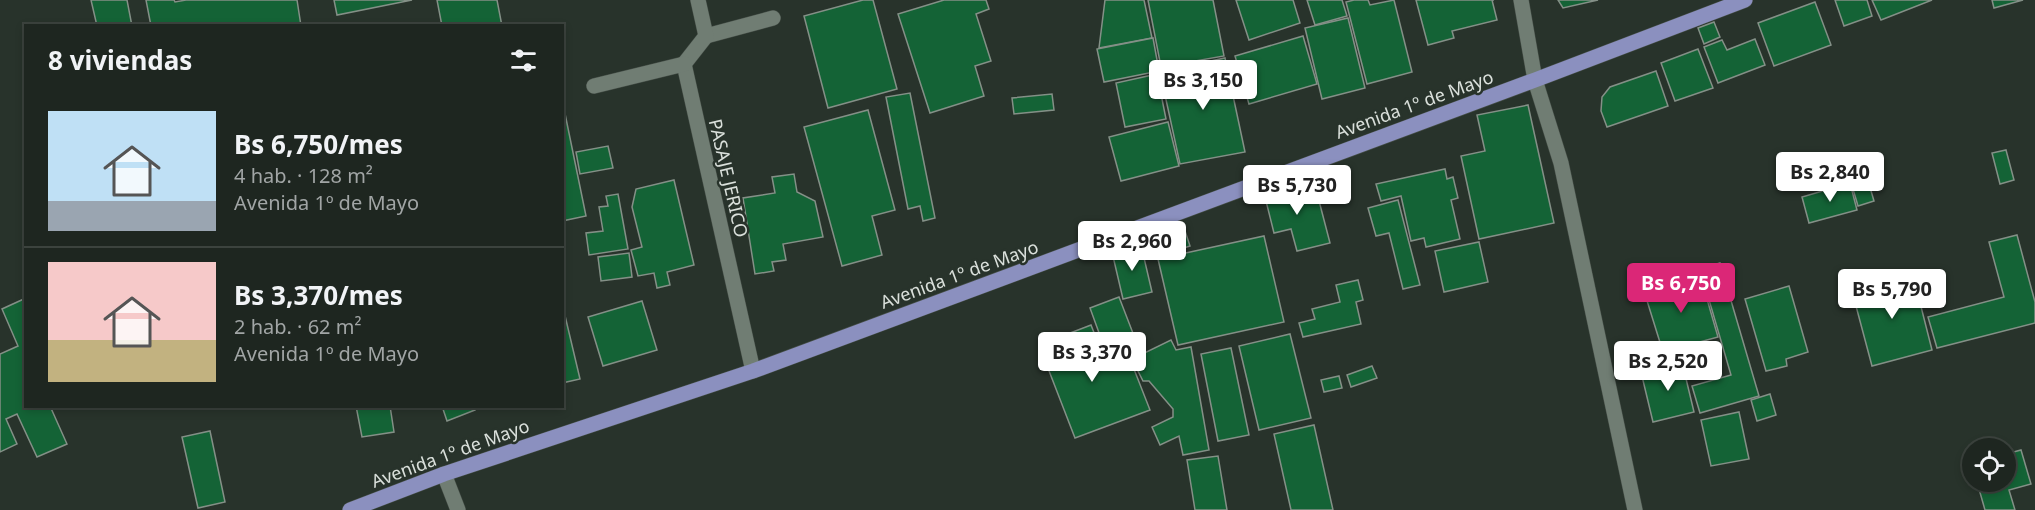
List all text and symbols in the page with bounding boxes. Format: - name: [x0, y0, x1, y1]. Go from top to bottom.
- text: 8 viviendas: [48, 42, 192, 78]
- icon: filters: [507, 44, 540, 77]
- pin: Bs 3,150: [1141, 60, 1265, 111]
- street label: Avenida 1º de Mayo: [1332, 64, 1496, 144]
- text: Bs 3,150: [1163, 66, 1243, 93]
- street label: PASAJE JERICO: [704, 117, 754, 239]
- text: Bs 6,750/mes: [234, 126, 403, 162]
- icon: home: [96, 135, 168, 207]
- pin: Bs 2,840: [1768, 152, 1892, 203]
- text: Bs 2,840: [1790, 158, 1870, 185]
- text: 4 hab. · 128 m²: [234, 162, 373, 189]
- pin: Bs 5,730: [1235, 165, 1359, 216]
- text: Bs 5,730: [1257, 171, 1337, 198]
- text: Avenida 1º de Mayo: [234, 189, 419, 216]
- pin: Bs 2,960: [1070, 221, 1194, 272]
- text: Bs 2,960: [1092, 227, 1172, 254]
- street label: Avenida 1º de Mayo: [877, 234, 1041, 314]
- pin: Bs 6,750: [1619, 263, 1743, 314]
- text: Bs 6,750: [1641, 269, 1721, 296]
- pin: Bs 5,790: [1830, 269, 1954, 320]
- text: Bs 5,790: [1852, 275, 1932, 302]
- text: Bs 3,370/mes: [234, 277, 403, 313]
- icon: home: [96, 286, 168, 358]
- text: 2 hab. · 62 m²: [234, 313, 361, 340]
- pin: Bs 3,370: [1030, 332, 1154, 383]
- text: Bs 3,370: [1052, 338, 1132, 365]
- text: Avenida 1º de Mayo: [234, 340, 419, 367]
- pin: Bs 2,520: [1606, 341, 1730, 392]
- text: Bs 2,520: [1628, 347, 1708, 374]
- street label: Avenida 1º de Mayo: [368, 413, 532, 493]
- map controls: [1962, 438, 2016, 492]
- button: locate: [1962, 438, 2016, 492]

